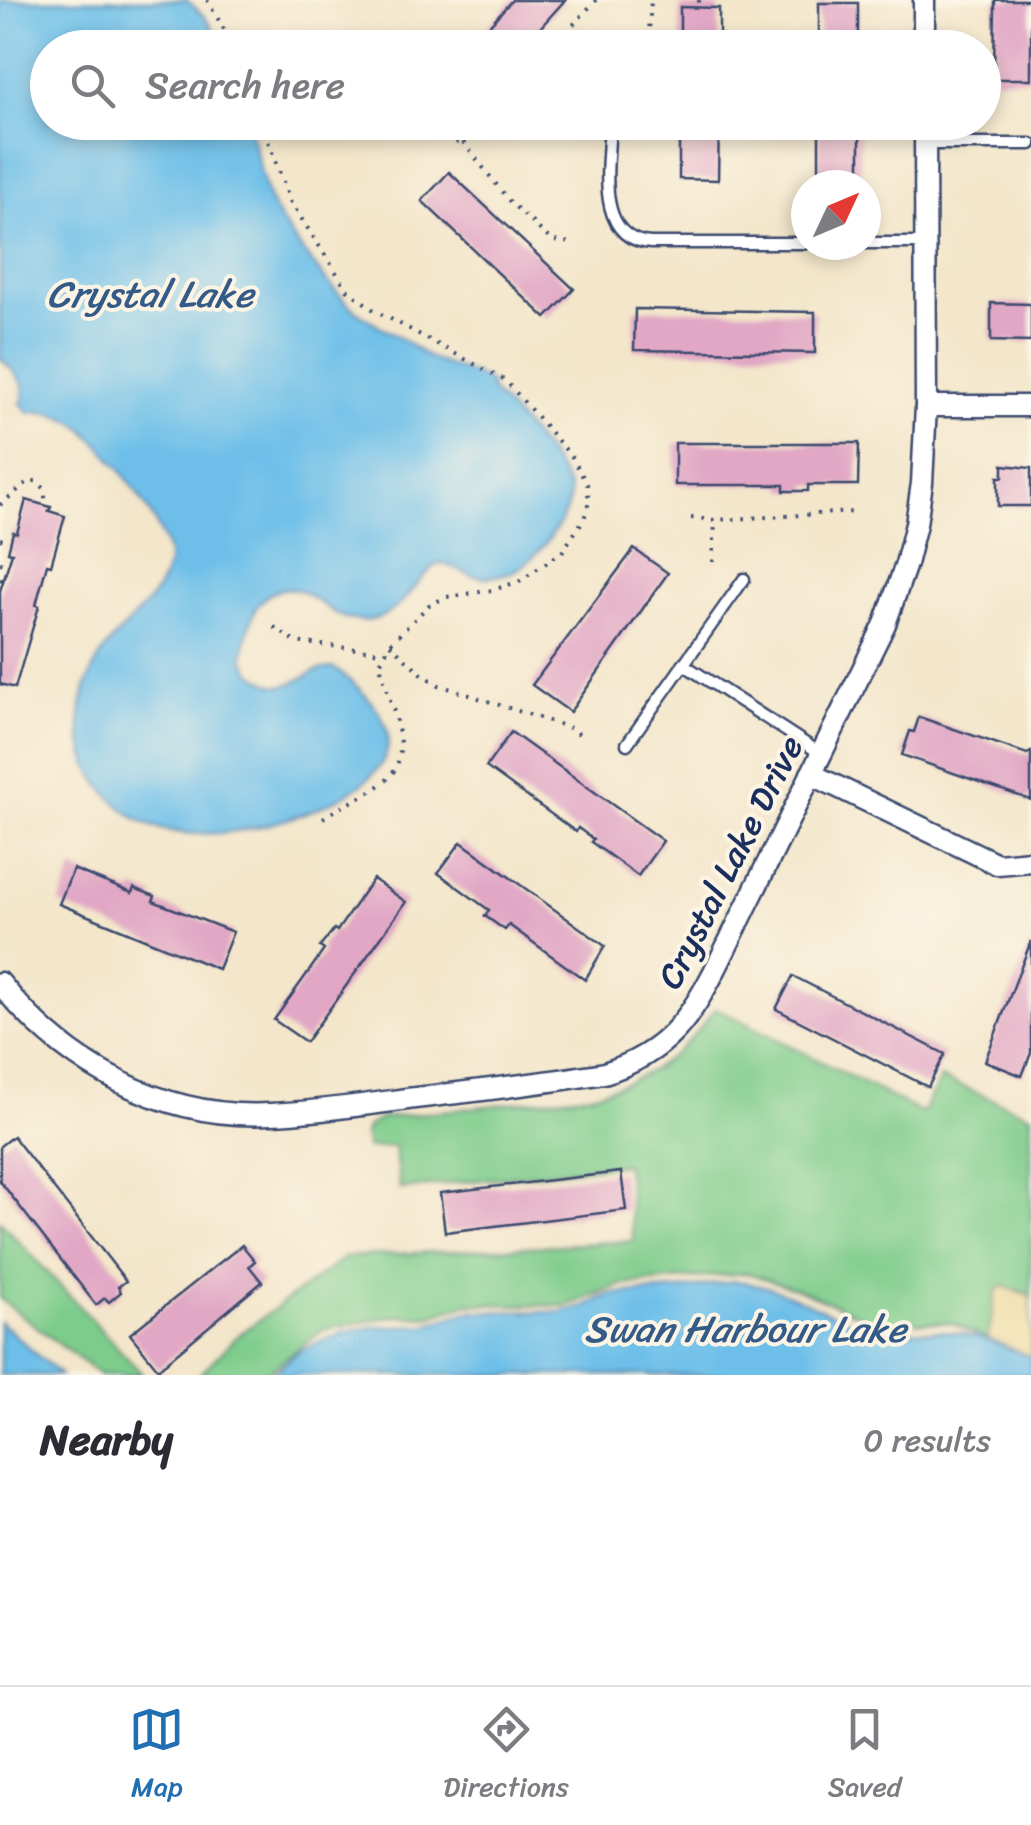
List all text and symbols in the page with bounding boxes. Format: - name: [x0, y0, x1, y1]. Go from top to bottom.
- search box: [30, 30, 1001, 140]
- text: Search here: [145, 52, 345, 119]
- icon: search: [65, 58, 120, 113]
- north arrow: [791, 170, 881, 260]
- water label: Crystal Lake: [47, 261, 257, 328]
- street label: Crystal Lake Drive: [639, 724, 821, 1000]
- water label: Swan Harbour Lake: [584, 1296, 910, 1363]
- text: Nearby: [40, 1403, 173, 1477]
- text: 0 results: [863, 1412, 991, 1469]
- tab: Map: [129, 1702, 184, 1811]
- tab: Directions: [443, 1702, 569, 1811]
- tab: Saved: [828, 1702, 902, 1811]

